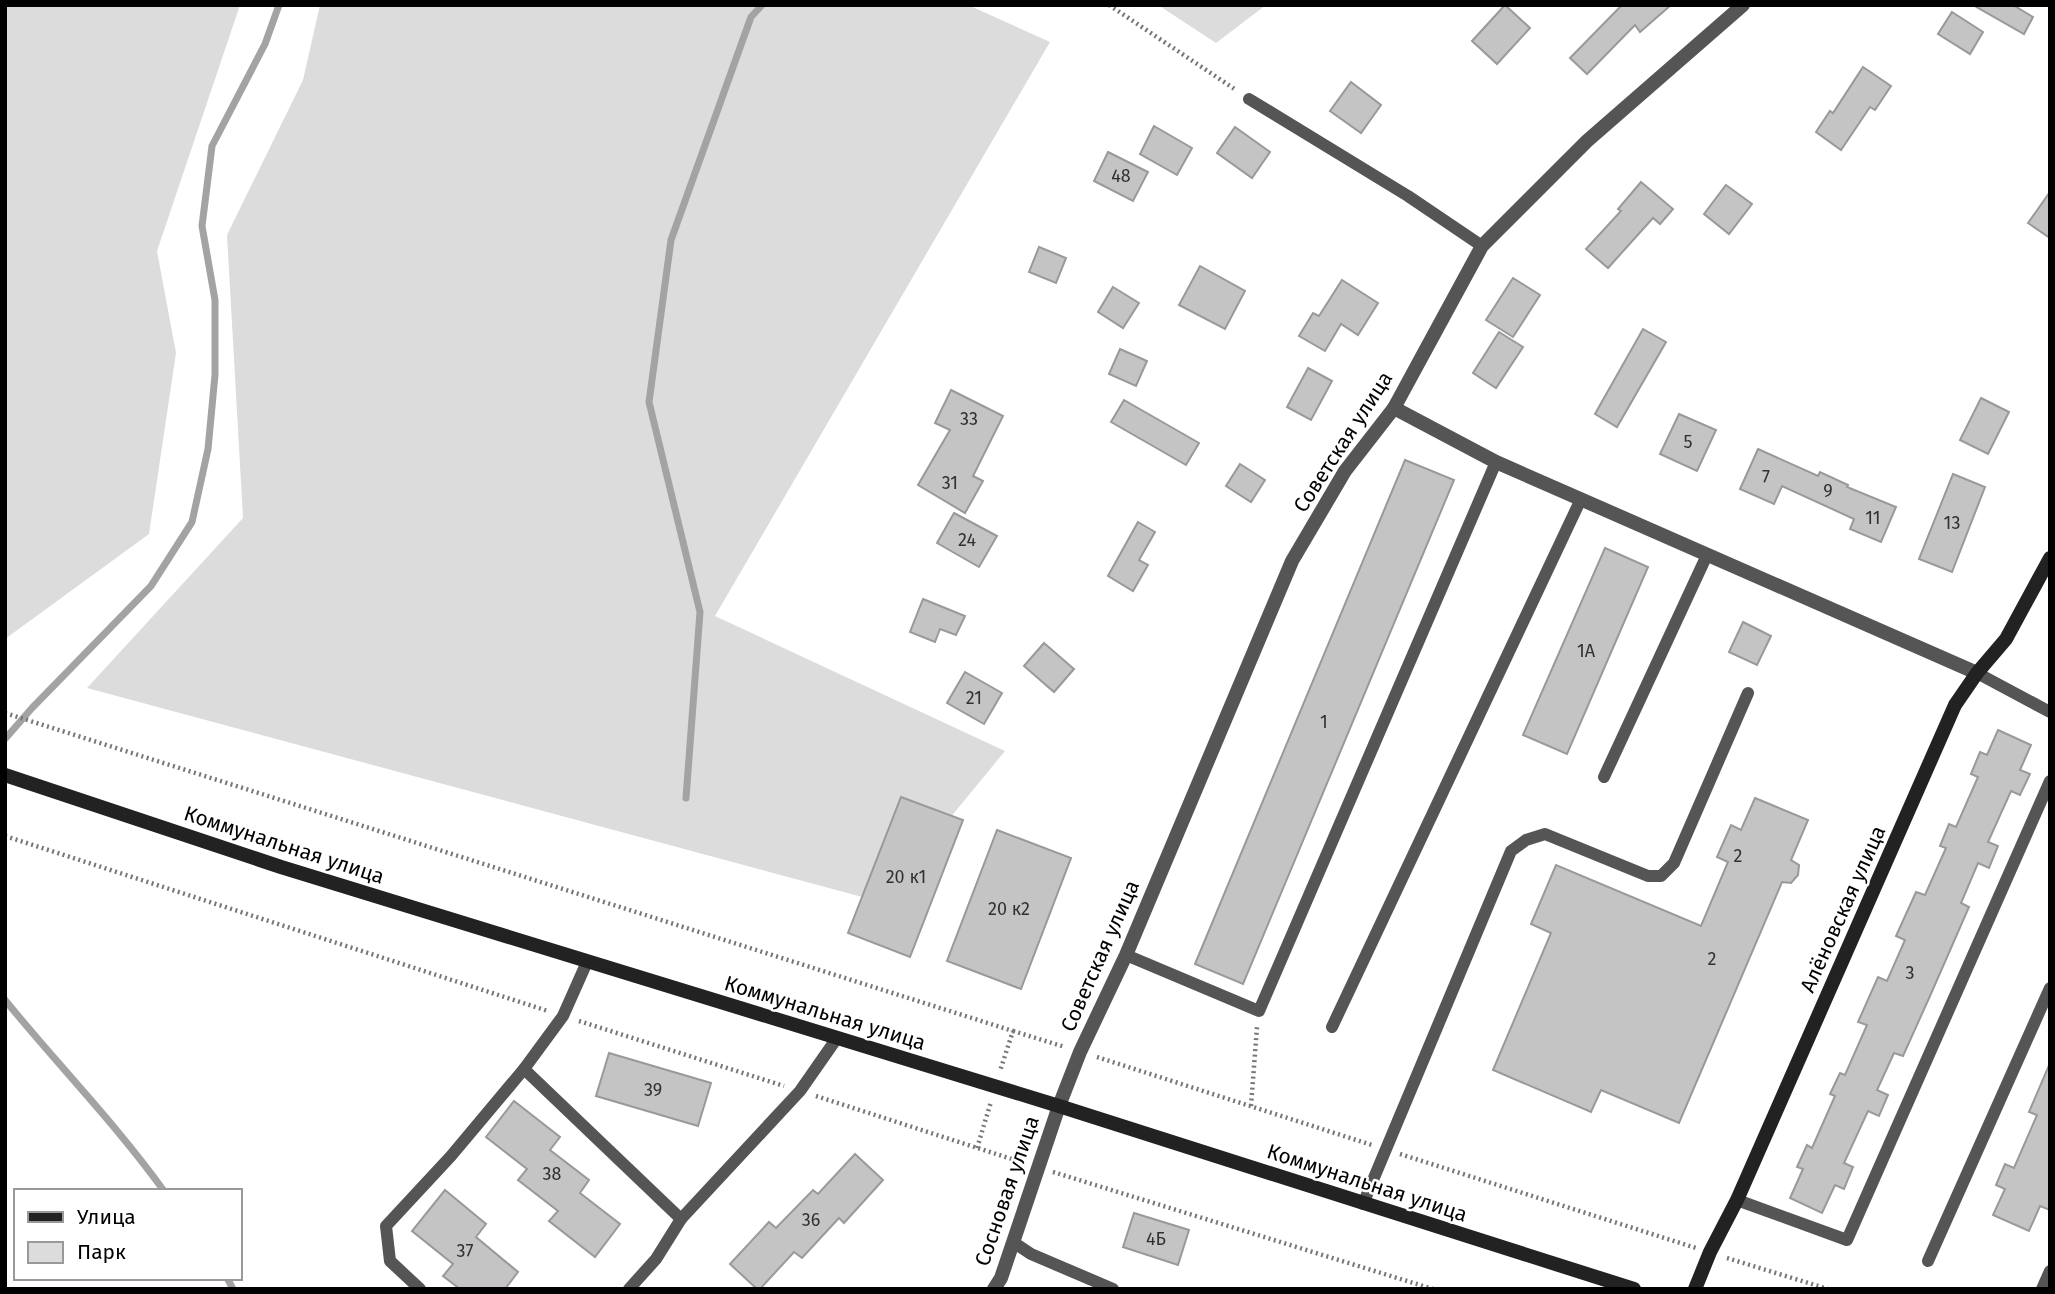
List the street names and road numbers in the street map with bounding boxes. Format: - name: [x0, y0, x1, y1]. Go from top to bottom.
- street label: Советская улица: [1288, 367, 1398, 517]
- street label: Коммунальная улица: [181, 800, 387, 890]
- street label: Алёновская улица: [1795, 822, 1891, 996]
- street label: Советская улица: [1055, 876, 1145, 1036]
- street label: Коммунальная улица: [721, 970, 929, 1056]
- street label: Сосновая улица: [969, 1113, 1045, 1269]
- street label: Коммунальная улица: [1264, 1138, 1470, 1228]

